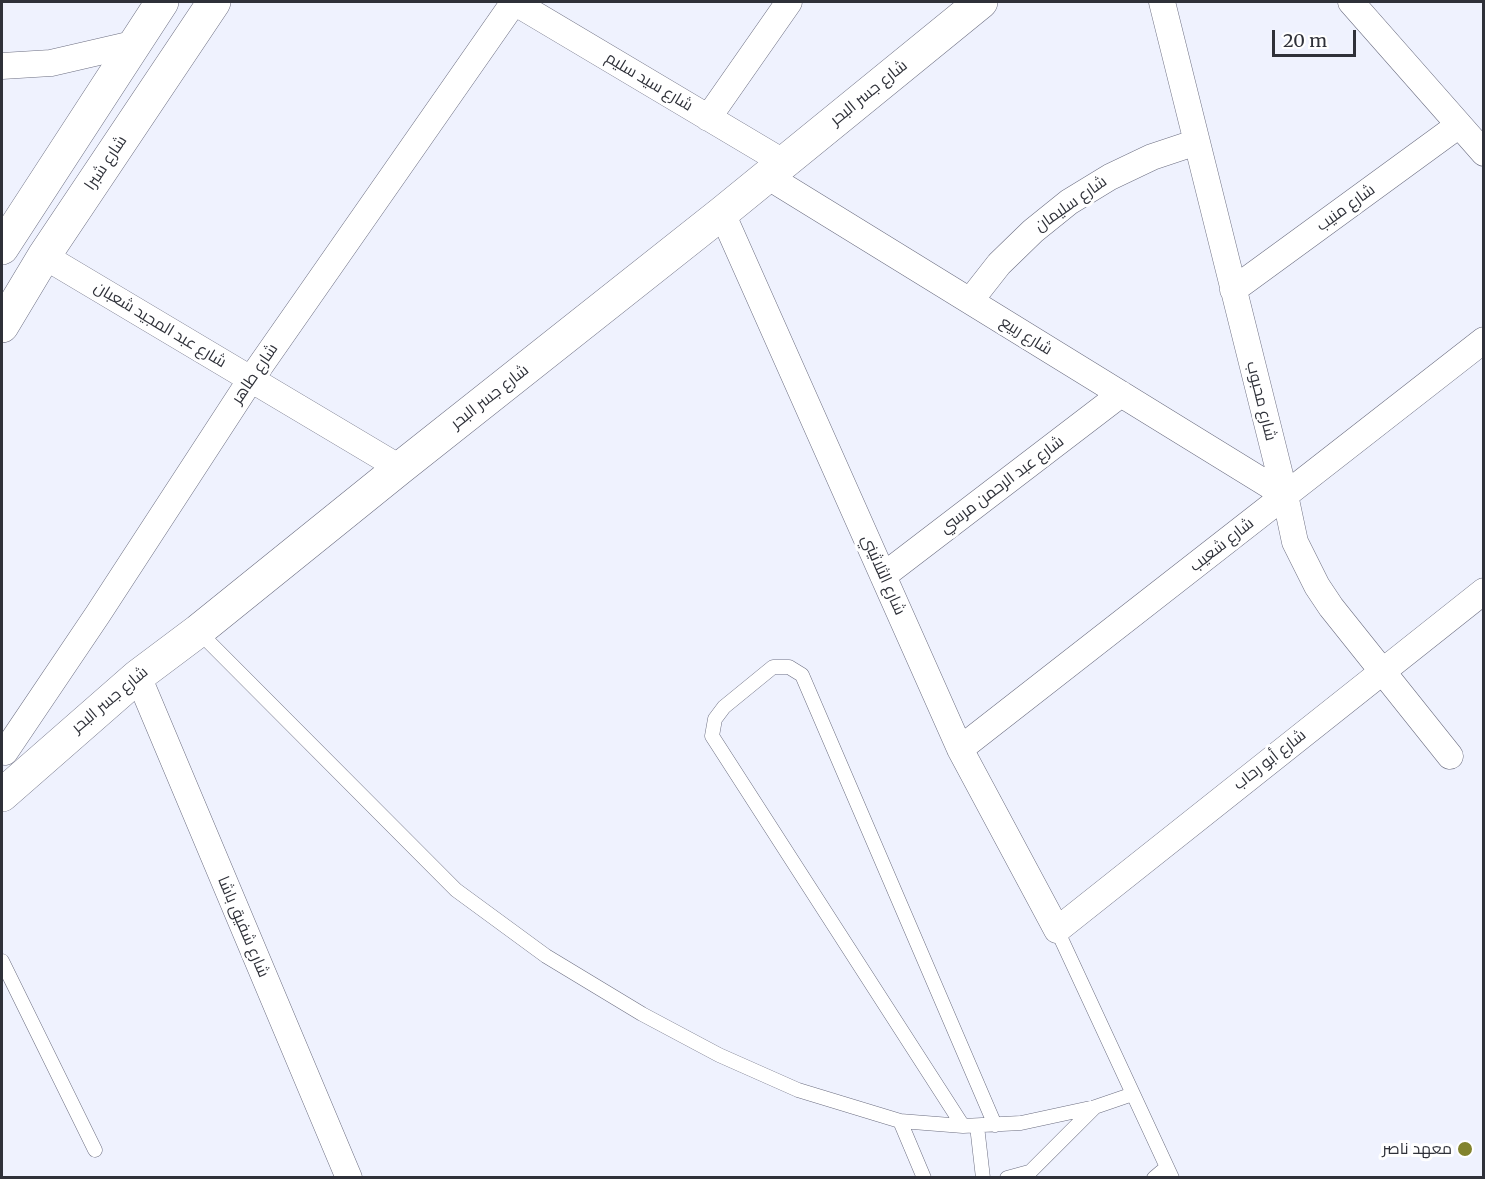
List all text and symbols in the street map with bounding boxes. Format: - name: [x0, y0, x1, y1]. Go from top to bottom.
- scale bar: [1275, 18, 1359, 56]
- text: 20 m: [1283, 29, 1327, 52]
- street label: شارع سيد سليم: [602, 48, 696, 116]
- street label: شارع جسر البحر: [827, 56, 911, 130]
- street label: شارع شبرا: [81, 132, 131, 194]
- street label: شارع سليمان: [1031, 172, 1111, 236]
- street label: شارع منيب: [1313, 180, 1379, 236]
- street label: شارع عبد المجيد شعبان: [90, 278, 230, 372]
- street label: شارع ربيع: [996, 312, 1056, 360]
- street label: شارع طاهر: [228, 340, 282, 408]
- street label: شارع محبوب: [1242, 359, 1280, 443]
- street label: شارع جسر البحر: [447, 361, 533, 433]
- street label: شارع عبد الرحمن مرسي: [936, 432, 1068, 538]
- street label: شارع شعيب: [1186, 514, 1258, 576]
- street label: شارع الثلاثيني: [857, 532, 909, 618]
- street label: شارع جسر البحر: [68, 663, 152, 737]
- street label: شارع أبو رحاب: [1230, 726, 1310, 794]
- street label: شارع شفيق باشا: [213, 874, 273, 980]
- place label: معهد ناصر: [1382, 1139, 1452, 1159]
- marker: معهد ناصر: [1456, 1140, 1474, 1158]

